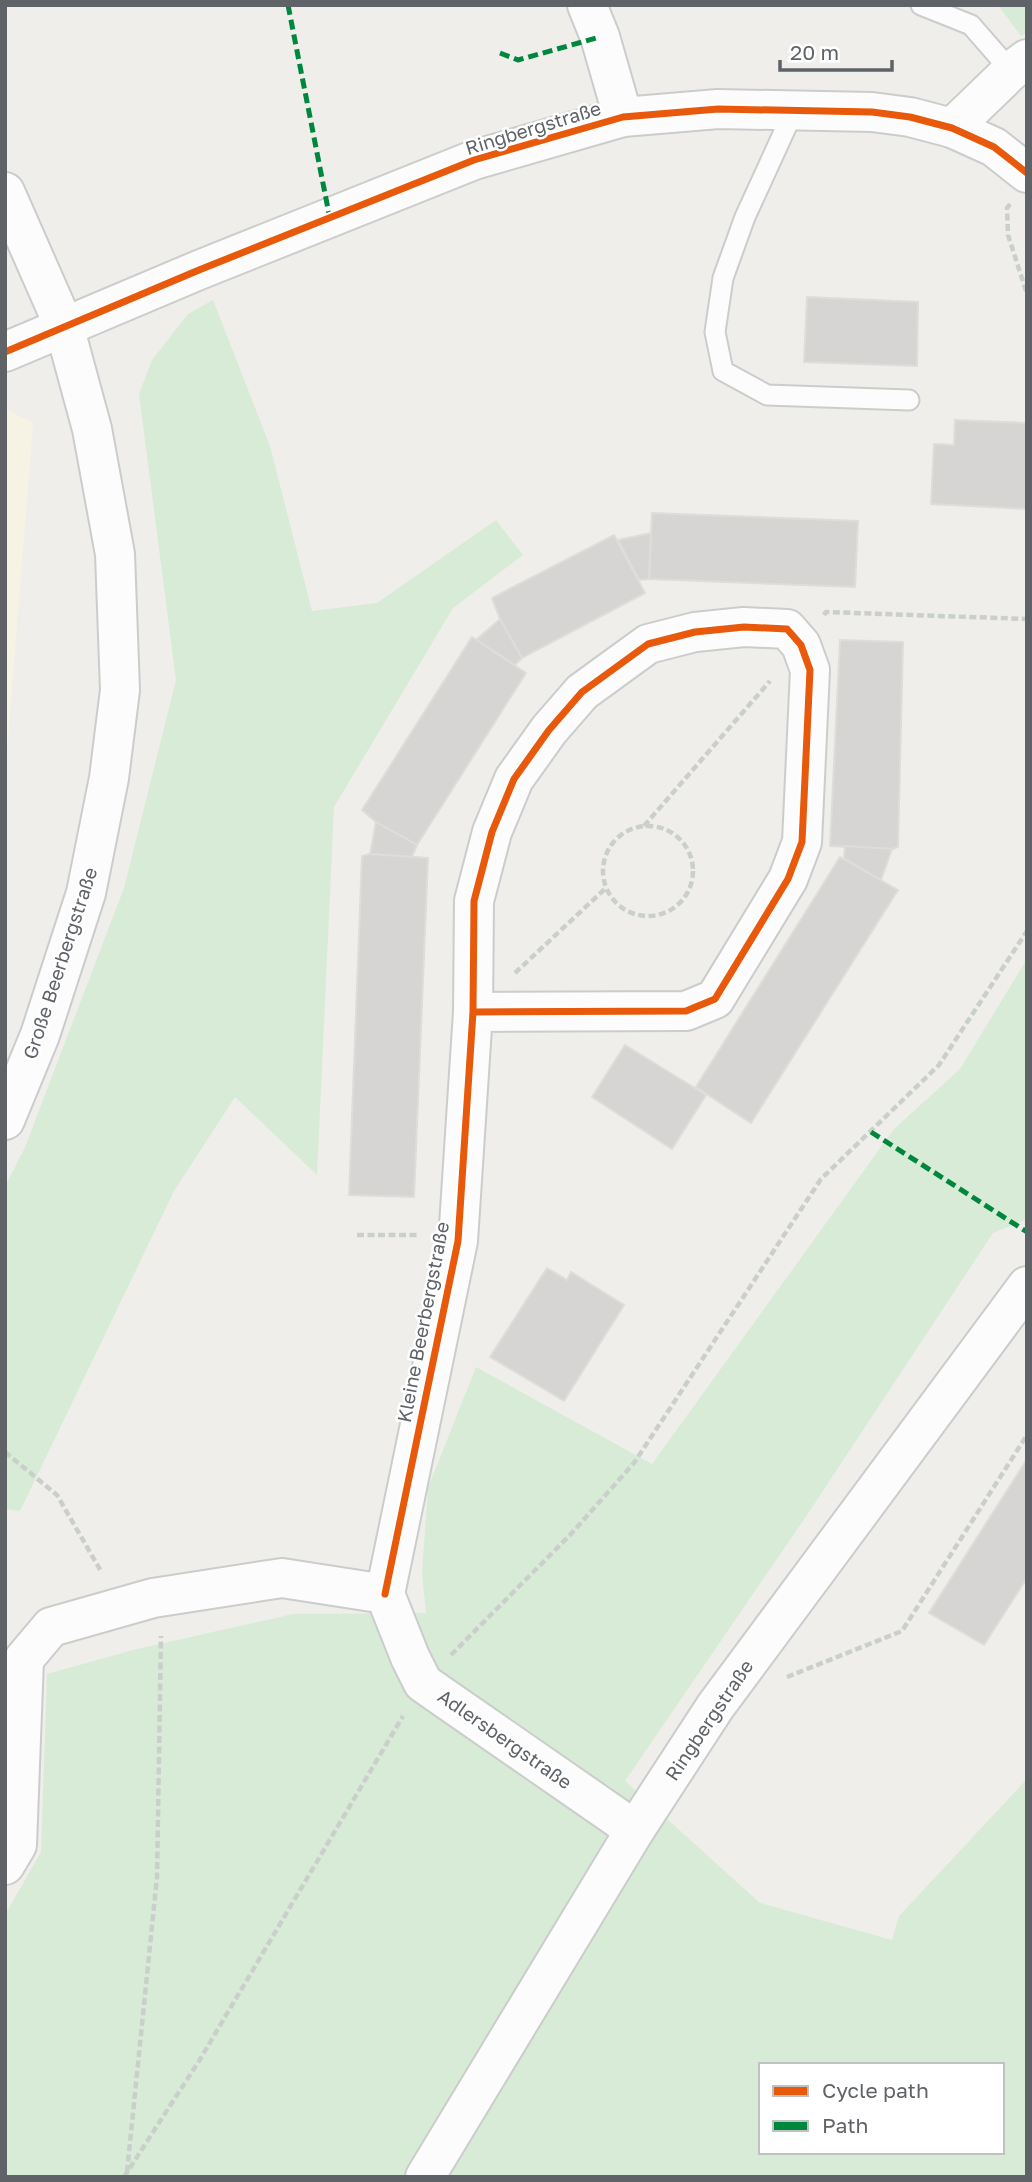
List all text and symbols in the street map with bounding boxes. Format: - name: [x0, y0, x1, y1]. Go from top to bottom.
- scale bar: [780, 28, 892, 72]
- text: 20 m: [790, 39, 839, 65]
- street label: Ringbergstraße: [462, 96, 603, 159]
- street label: Große Beerbergstraße: [18, 864, 101, 1062]
- street label: Kleine Beerbergstraße: [392, 1220, 453, 1424]
- street label: Ringbergstraße: [660, 1655, 757, 1784]
- street label: Adlersbergstraße: [434, 1684, 577, 1793]
- legend: [759, 2063, 1004, 2154]
- text: Cycle path: [822, 2077, 929, 2103]
- text: Path: [822, 2112, 869, 2138]

